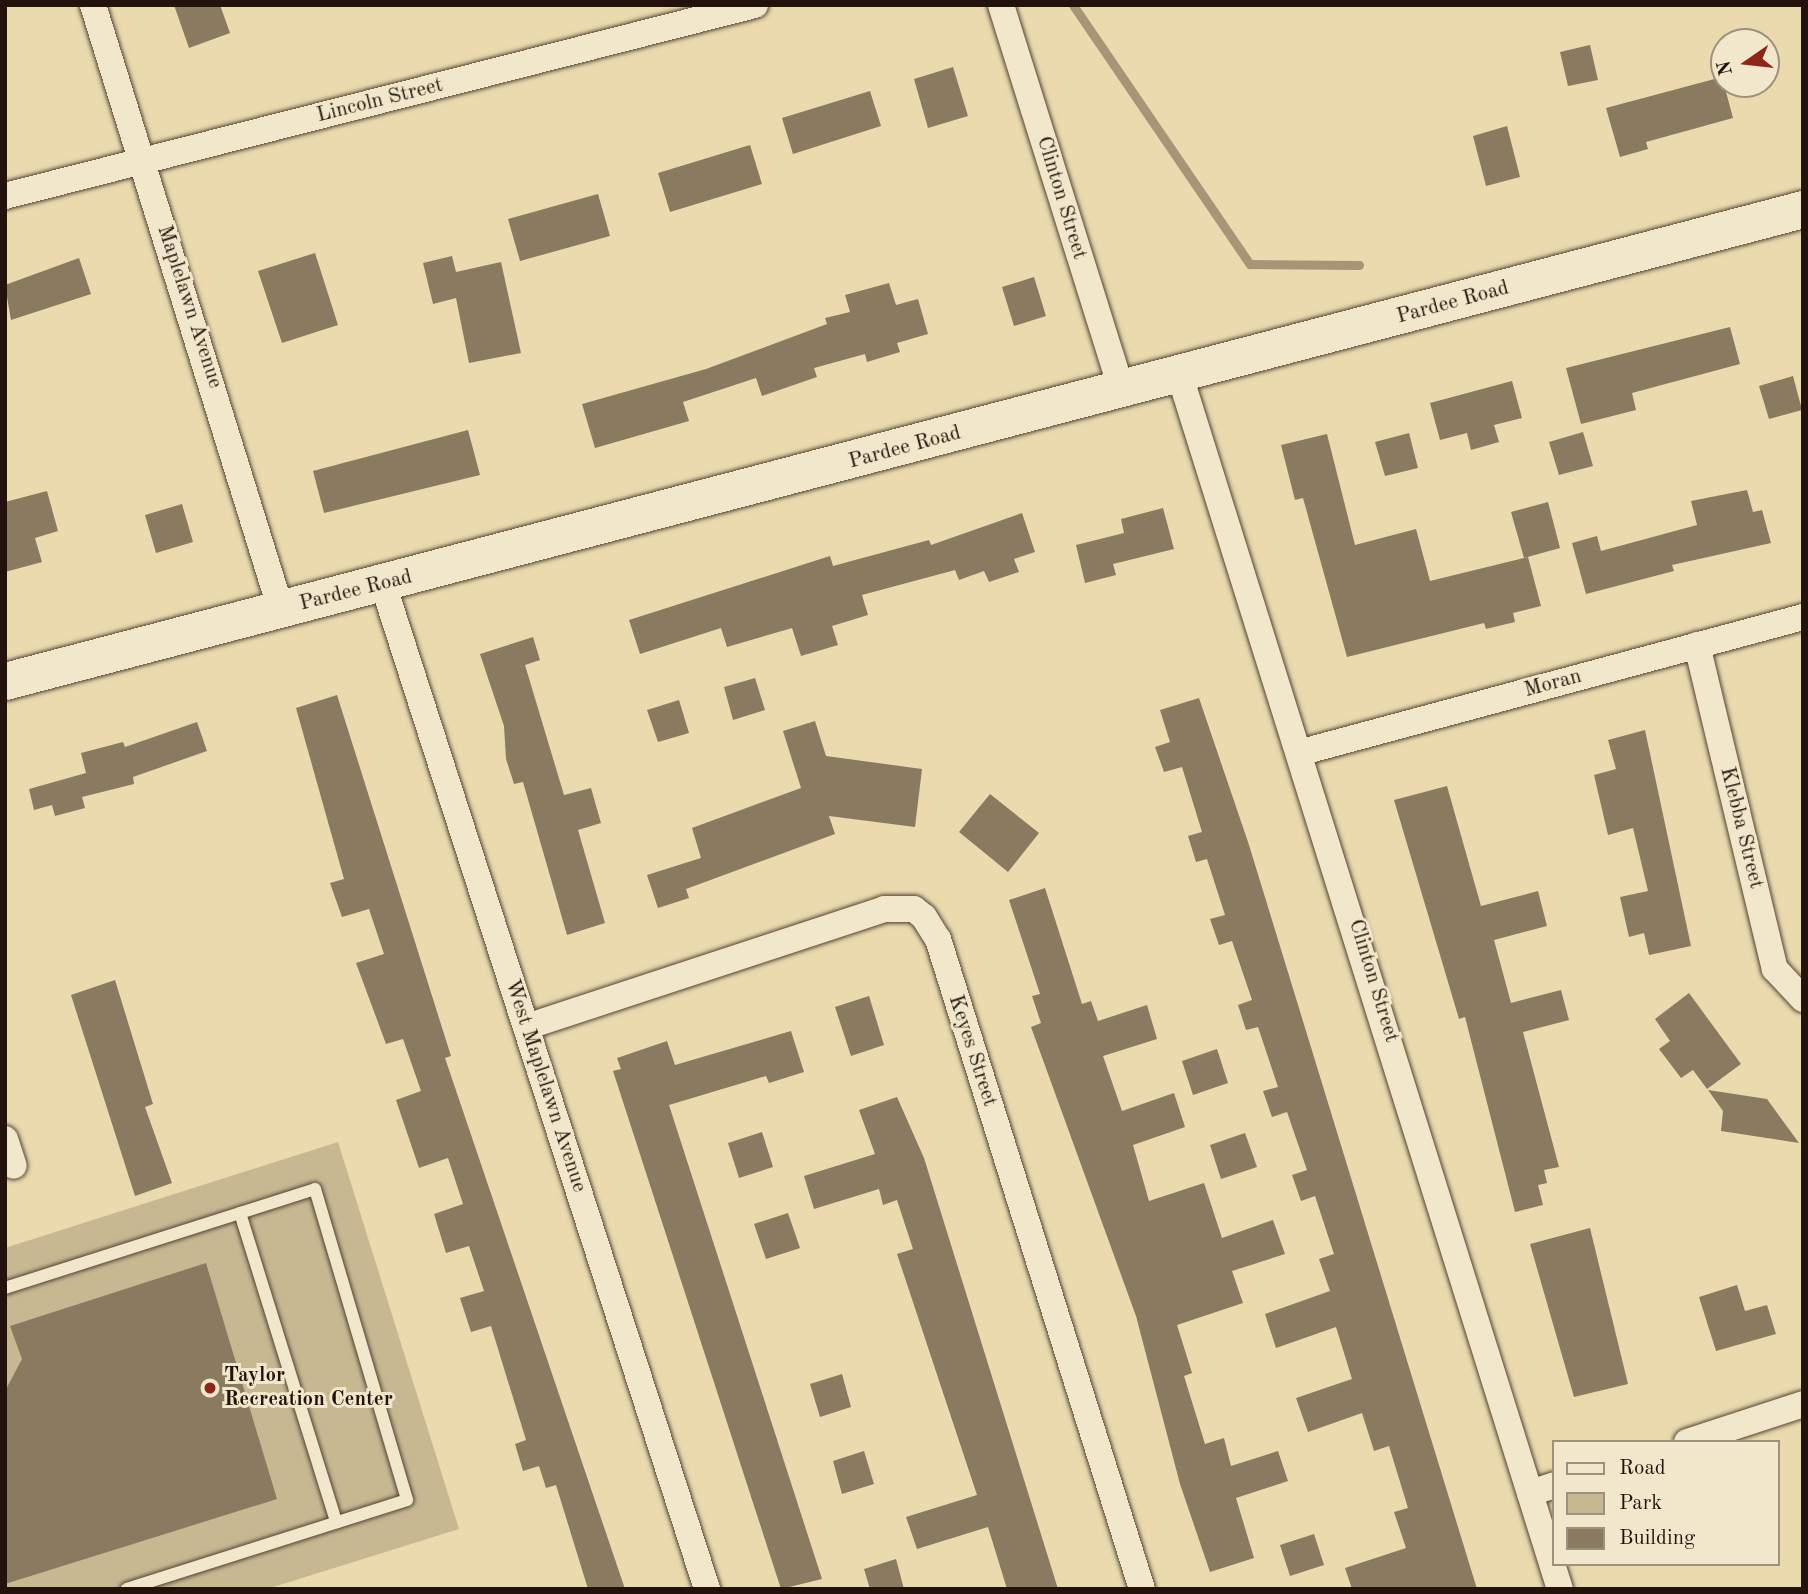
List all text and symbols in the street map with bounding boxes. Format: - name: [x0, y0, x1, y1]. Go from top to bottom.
- north arrow: [1710, 28, 1780, 98]
- text: N: [1715, 58, 1737, 77]
- street label: Lincoln Street: [314, 73, 446, 129]
- street label: Clinton Street: [1030, 133, 1092, 263]
- street label: Maplelawn Avenue: [151, 222, 227, 392]
- street label: Pardee Road: [1394, 276, 1512, 330]
- street label: Pardee Road: [846, 421, 964, 475]
- street label: Pardee Road: [297, 565, 415, 617]
- street label: Moran: [1522, 664, 1584, 704]
- street label: Klebba Street: [1714, 764, 1768, 892]
- street label: Clinton Street: [1342, 916, 1404, 1046]
- street label: West Maplelawn Avenue: [499, 976, 591, 1196]
- street label: Keyes Street: [942, 992, 1002, 1110]
- place label: Taylor Recreation Center: [224, 1363, 393, 1413]
- marker: Taylor Recreation Center: [202, 1380, 218, 1396]
- legend: [1552, 1440, 1780, 1566]
- text: Road: [1619, 1458, 1666, 1479]
- text: Park: [1619, 1493, 1662, 1514]
- text: Building: [1619, 1528, 1695, 1549]

